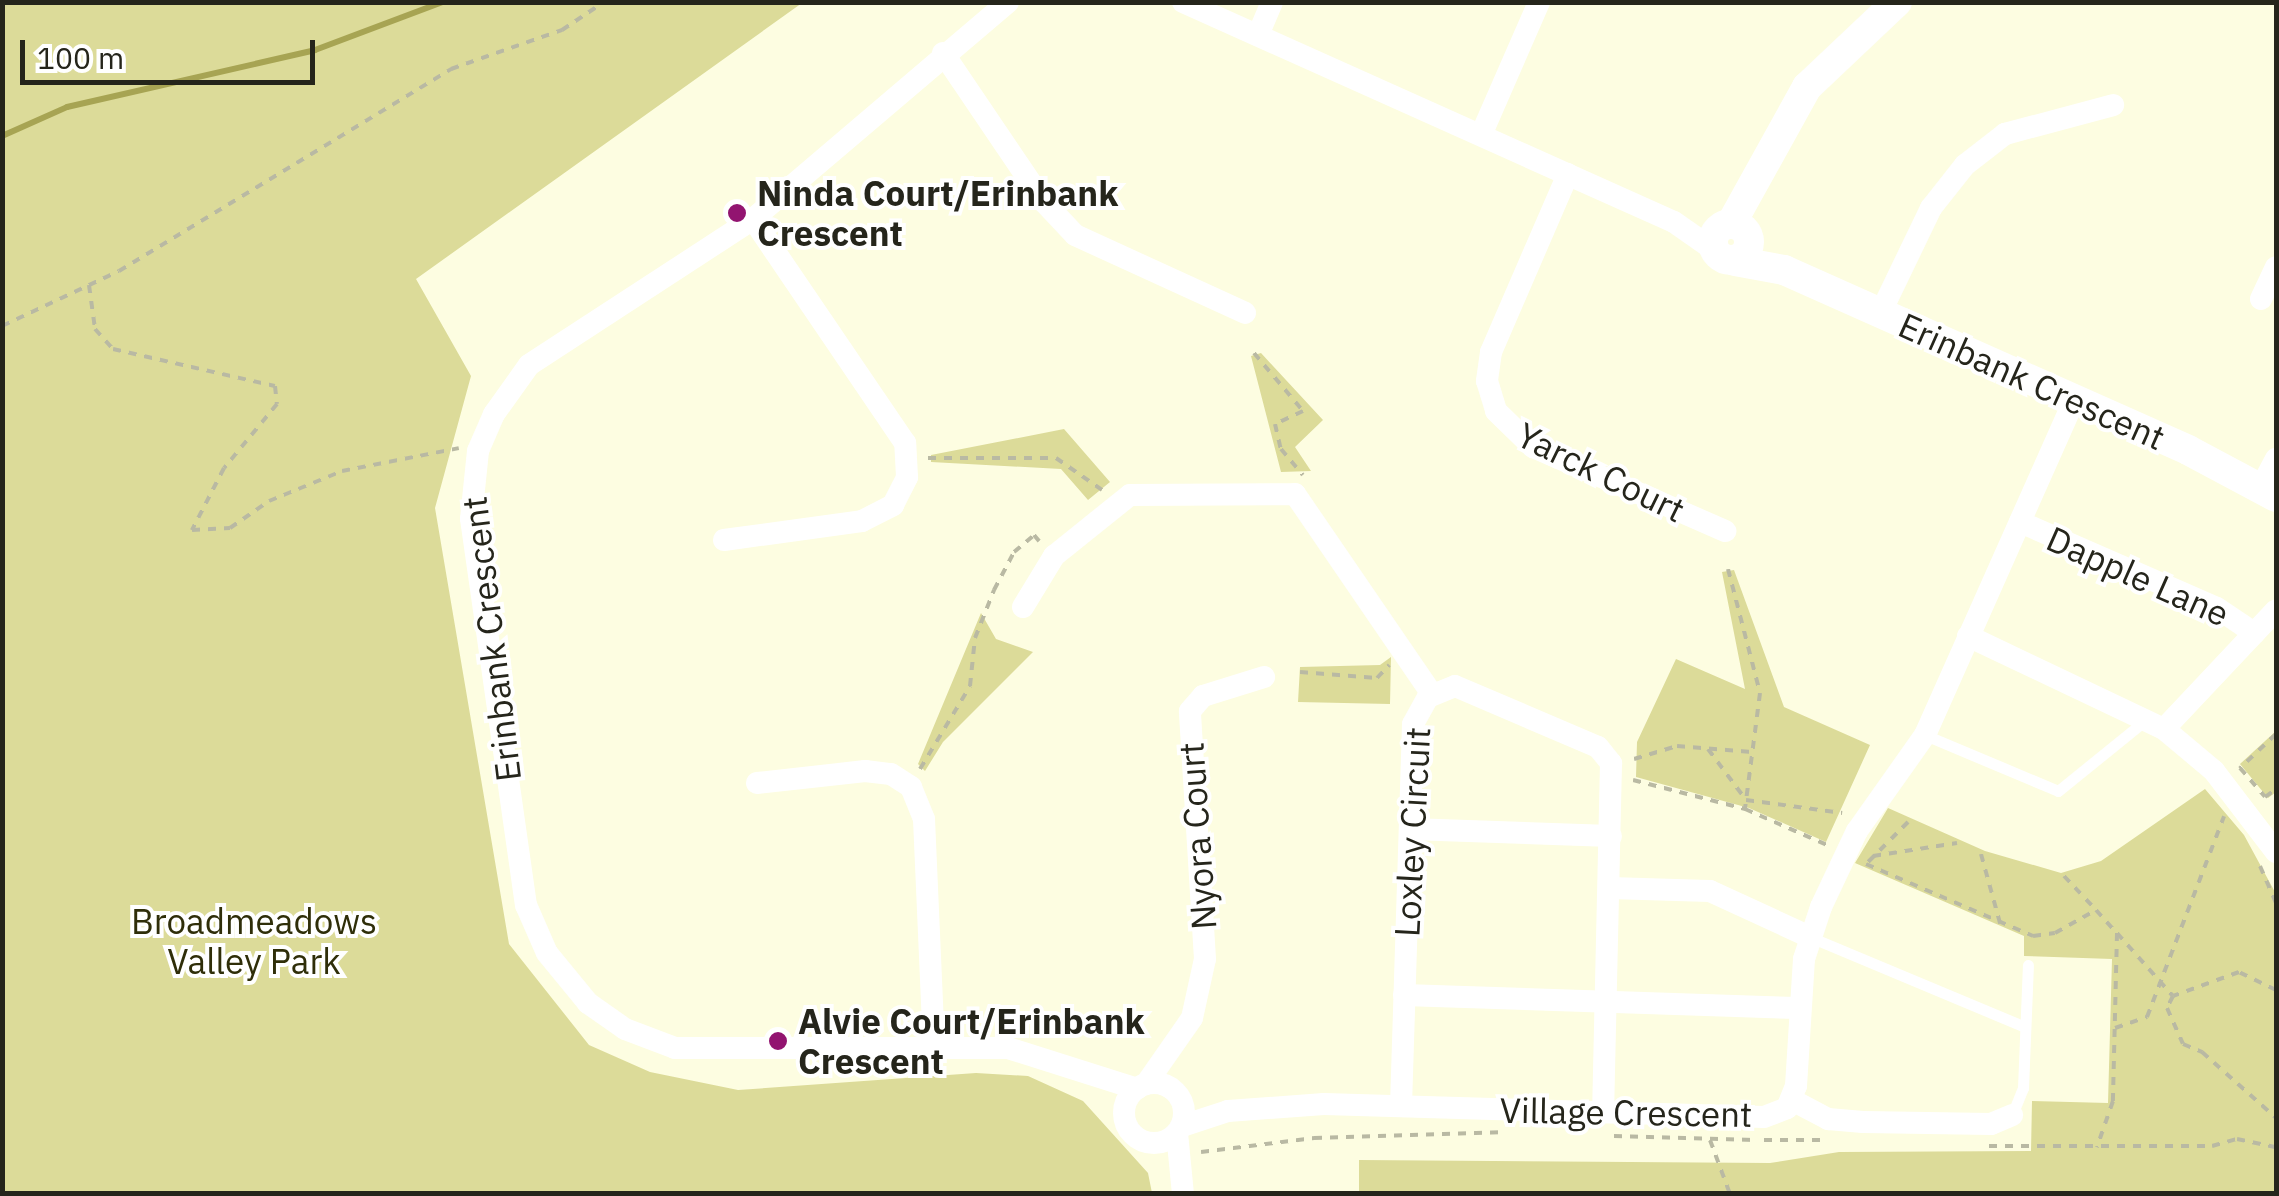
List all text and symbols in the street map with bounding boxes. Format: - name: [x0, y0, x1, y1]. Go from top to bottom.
- scale bar: [25, 20, 320, 82]
- text: 100 m: [37, 38, 124, 77]
- place label: Ninda Court/Erinbank Crescent: [757, 172, 1118, 254]
- marker: Ninda Court/Erinbank Crescent: [726, 202, 748, 224]
- street label: Erinbank Crescent: [1892, 303, 2172, 459]
- street label: Yarck Court: [1510, 413, 1692, 531]
- street label: Erinbank Crescent: [453, 494, 529, 784]
- street label: Dapple Lane: [2040, 517, 2236, 635]
- street label: Loxley Circuit: [1386, 726, 1438, 938]
- street label: Nyora Court: [1170, 741, 1224, 931]
- park label: Broadmeadows Valley Park: [131, 900, 377, 982]
- place label: Alvie Court/Erinbank Crescent: [798, 1000, 1145, 1082]
- marker: Alvie Court/Erinbank Crescent: [767, 1030, 789, 1052]
- street label: Village Crescent: [1499, 1089, 1753, 1135]

